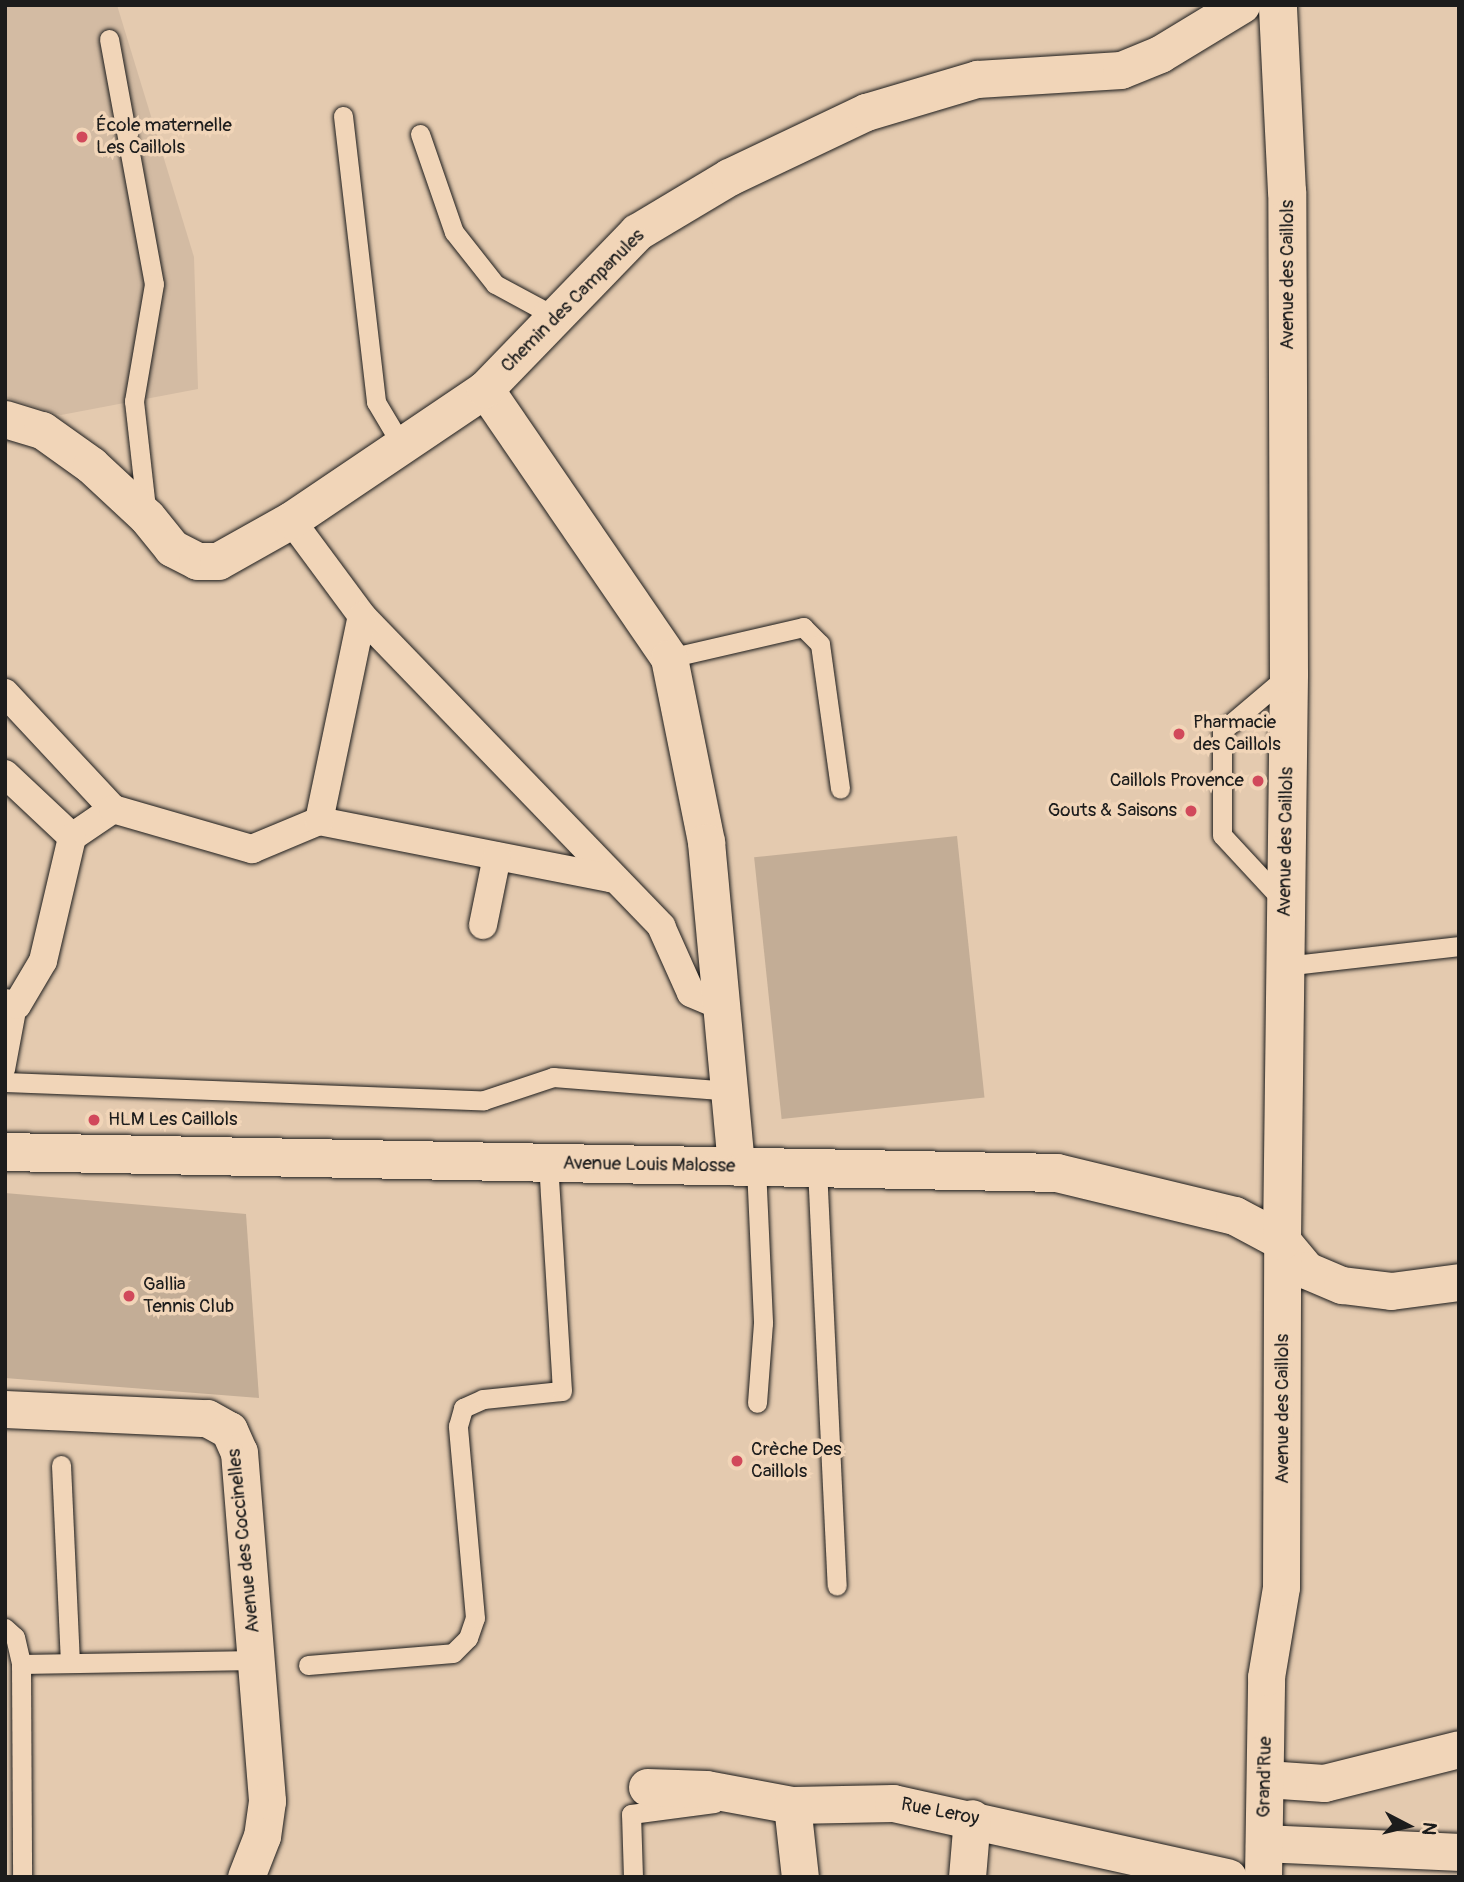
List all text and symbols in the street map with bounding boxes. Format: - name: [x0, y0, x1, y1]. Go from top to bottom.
- place label: École maternelle Les Caillols: [96, 115, 232, 159]
- marker: École maternelle Les Caillols: [74, 129, 90, 145]
- street label: Avenue des Caillols: [1277, 200, 1299, 350]
- street label: Chemin des Campanules: [496, 224, 650, 378]
- place label: Pharmacie des Caillols: [1193, 712, 1281, 756]
- marker: Pharmacie des Caillols: [1171, 726, 1187, 742]
- street label: Avenue des Caillols: [1273, 767, 1299, 917]
- place label: Caillols Provence: [1110, 770, 1244, 792]
- marker: Caillols Provence: [1250, 773, 1266, 789]
- place label: Gouts & Saisons: [1048, 800, 1177, 822]
- marker: Gouts & Saisons: [1183, 803, 1199, 819]
- place label: HLM Les Caillols: [108, 1109, 237, 1131]
- marker: HLM Les Caillols: [86, 1112, 102, 1128]
- street label: Avenue Louis Malosse: [563, 1152, 735, 1178]
- place label: Gallia Tennis Club: [143, 1274, 234, 1318]
- marker: Gallia Tennis Club: [121, 1288, 137, 1304]
- street label: Avenue des Caillols: [1272, 1334, 1294, 1484]
- place label: Crèche Des Caillols: [751, 1439, 841, 1483]
- street label: Avenue des Coccinelles: [223, 1448, 265, 1634]
- marker: Crèche Des Caillols: [729, 1453, 745, 1469]
- street label: Grand'Rue: [1253, 1736, 1277, 1818]
- north arrow: [1373, 1791, 1443, 1861]
- street label: Rue Leroy: [899, 1793, 981, 1831]
- text: N: [1416, 1821, 1442, 1836]

